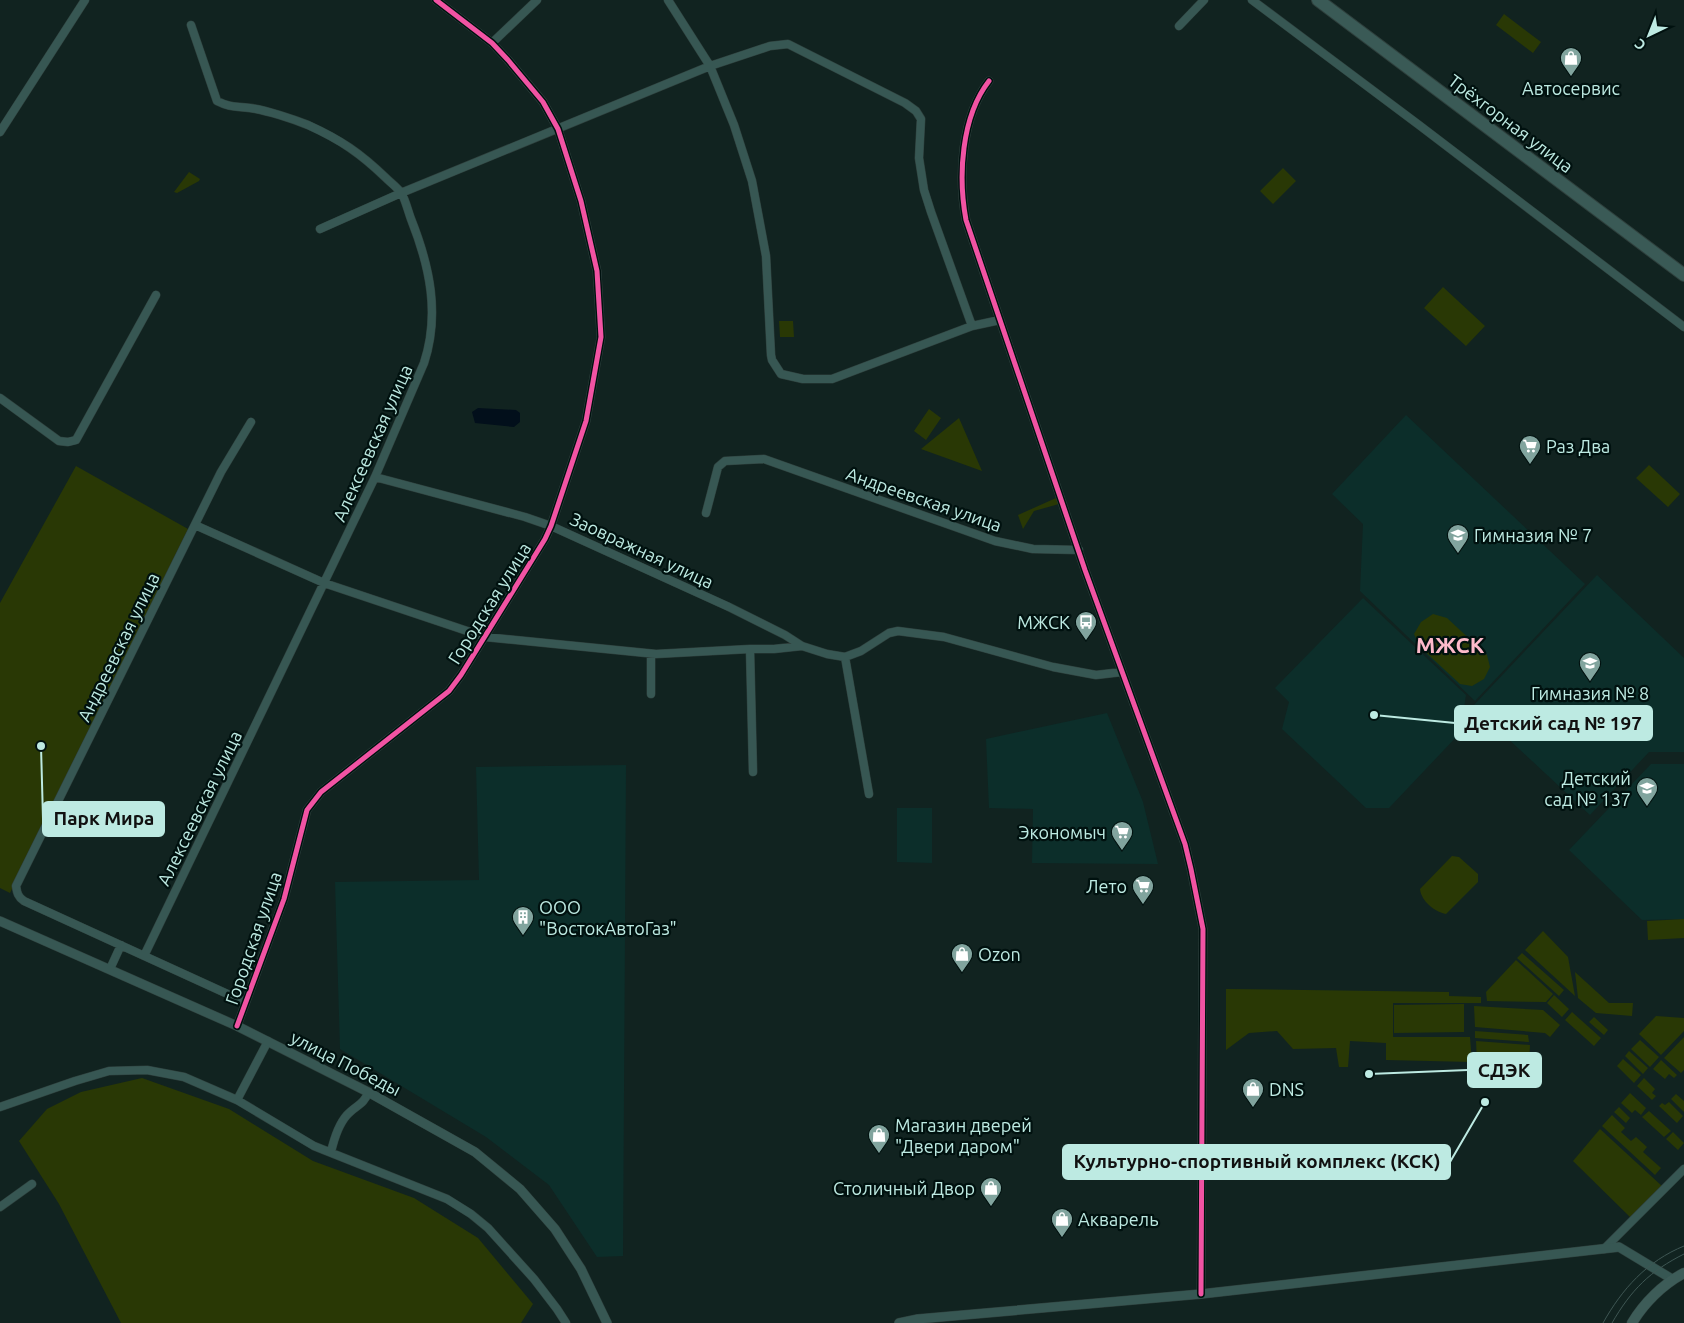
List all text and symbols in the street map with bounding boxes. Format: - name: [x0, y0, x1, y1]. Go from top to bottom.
- north arrow: [1624, 10, 1674, 60]
- text: С: [1631, 36, 1649, 53]
- shop icon: Автосервис: [1559, 46, 1583, 77]
- street label: Трёхгорная улица: [1445, 70, 1577, 176]
- place label: Автосервис: [1522, 78, 1620, 98]
- street label: Алексеевская улица: [328, 361, 416, 525]
- supermarket icon: Раз Два: [1518, 434, 1542, 465]
- place label: Раз Два: [1546, 436, 1610, 456]
- street label: Андреевская улица: [844, 463, 1004, 535]
- street label: Заовражная улица: [567, 508, 717, 592]
- school or university icon: Гимназия № 7: [1446, 523, 1470, 554]
- place label: Гимназия № 7: [1474, 525, 1592, 545]
- street label: Городская улица: [444, 539, 534, 667]
- street label: Андреевская улица: [73, 569, 163, 725]
- bus stop icon: МЖСК: [1074, 610, 1098, 641]
- place label: МЖСК: [1017, 612, 1070, 632]
- district label: МЖСК: [1416, 632, 1485, 657]
- school or university icon: Гимназия № 8: [1578, 651, 1602, 682]
- place label: Гимназия № 8: [1531, 683, 1649, 703]
- callout: Детский сад № 197: [1455, 706, 1652, 740]
- text: Детский сад № 197: [1464, 712, 1642, 734]
- street label: Алексеевская улица: [153, 727, 245, 889]
- place label: Детский сад № 137: [1544, 768, 1631, 809]
- school or university icon: Детский сад № 137: [1635, 776, 1659, 807]
- callout: Парк Мира: [43, 802, 164, 836]
- text: Парк Мира: [54, 807, 154, 829]
- supermarket icon: Экономыч: [1110, 820, 1134, 851]
- place label: Экономыч: [1019, 822, 1106, 842]
- street label: Городская улица: [221, 869, 285, 1007]
- supermarket icon: Лето: [1131, 874, 1155, 905]
- place label: Лето: [1086, 876, 1127, 896]
- place label: ООО "ВостокАвтоГаз": [539, 897, 677, 938]
- building icon: ООО "ВостокАвтоГаз": [511, 905, 535, 936]
- shop icon: Ozon: [950, 942, 974, 973]
- place label: Ozon: [978, 944, 1021, 964]
- street label: улица Победы: [288, 1027, 404, 1099]
- callout: СДЭК: [1468, 1053, 1541, 1087]
- text: СДЭК: [1478, 1059, 1531, 1081]
- shop icon: DNS: [1241, 1077, 1265, 1108]
- place label: DNS: [1269, 1079, 1304, 1099]
- place label: Магазин дверей "Двери даром": [895, 1115, 1032, 1156]
- shop icon: Магазин дверей "Двери даром": [867, 1123, 891, 1154]
- callout: Культурно-спортивный комплекс (КСК): [1063, 1145, 1450, 1179]
- text: Культурно-спортивный комплекс (КСК): [1074, 1150, 1440, 1172]
- shop icon: Столичный Двор: [979, 1176, 1003, 1207]
- place label: Столичный Двор: [833, 1178, 975, 1198]
- shop icon: Акварель: [1050, 1207, 1074, 1238]
- place label: Акварель: [1078, 1209, 1158, 1229]

